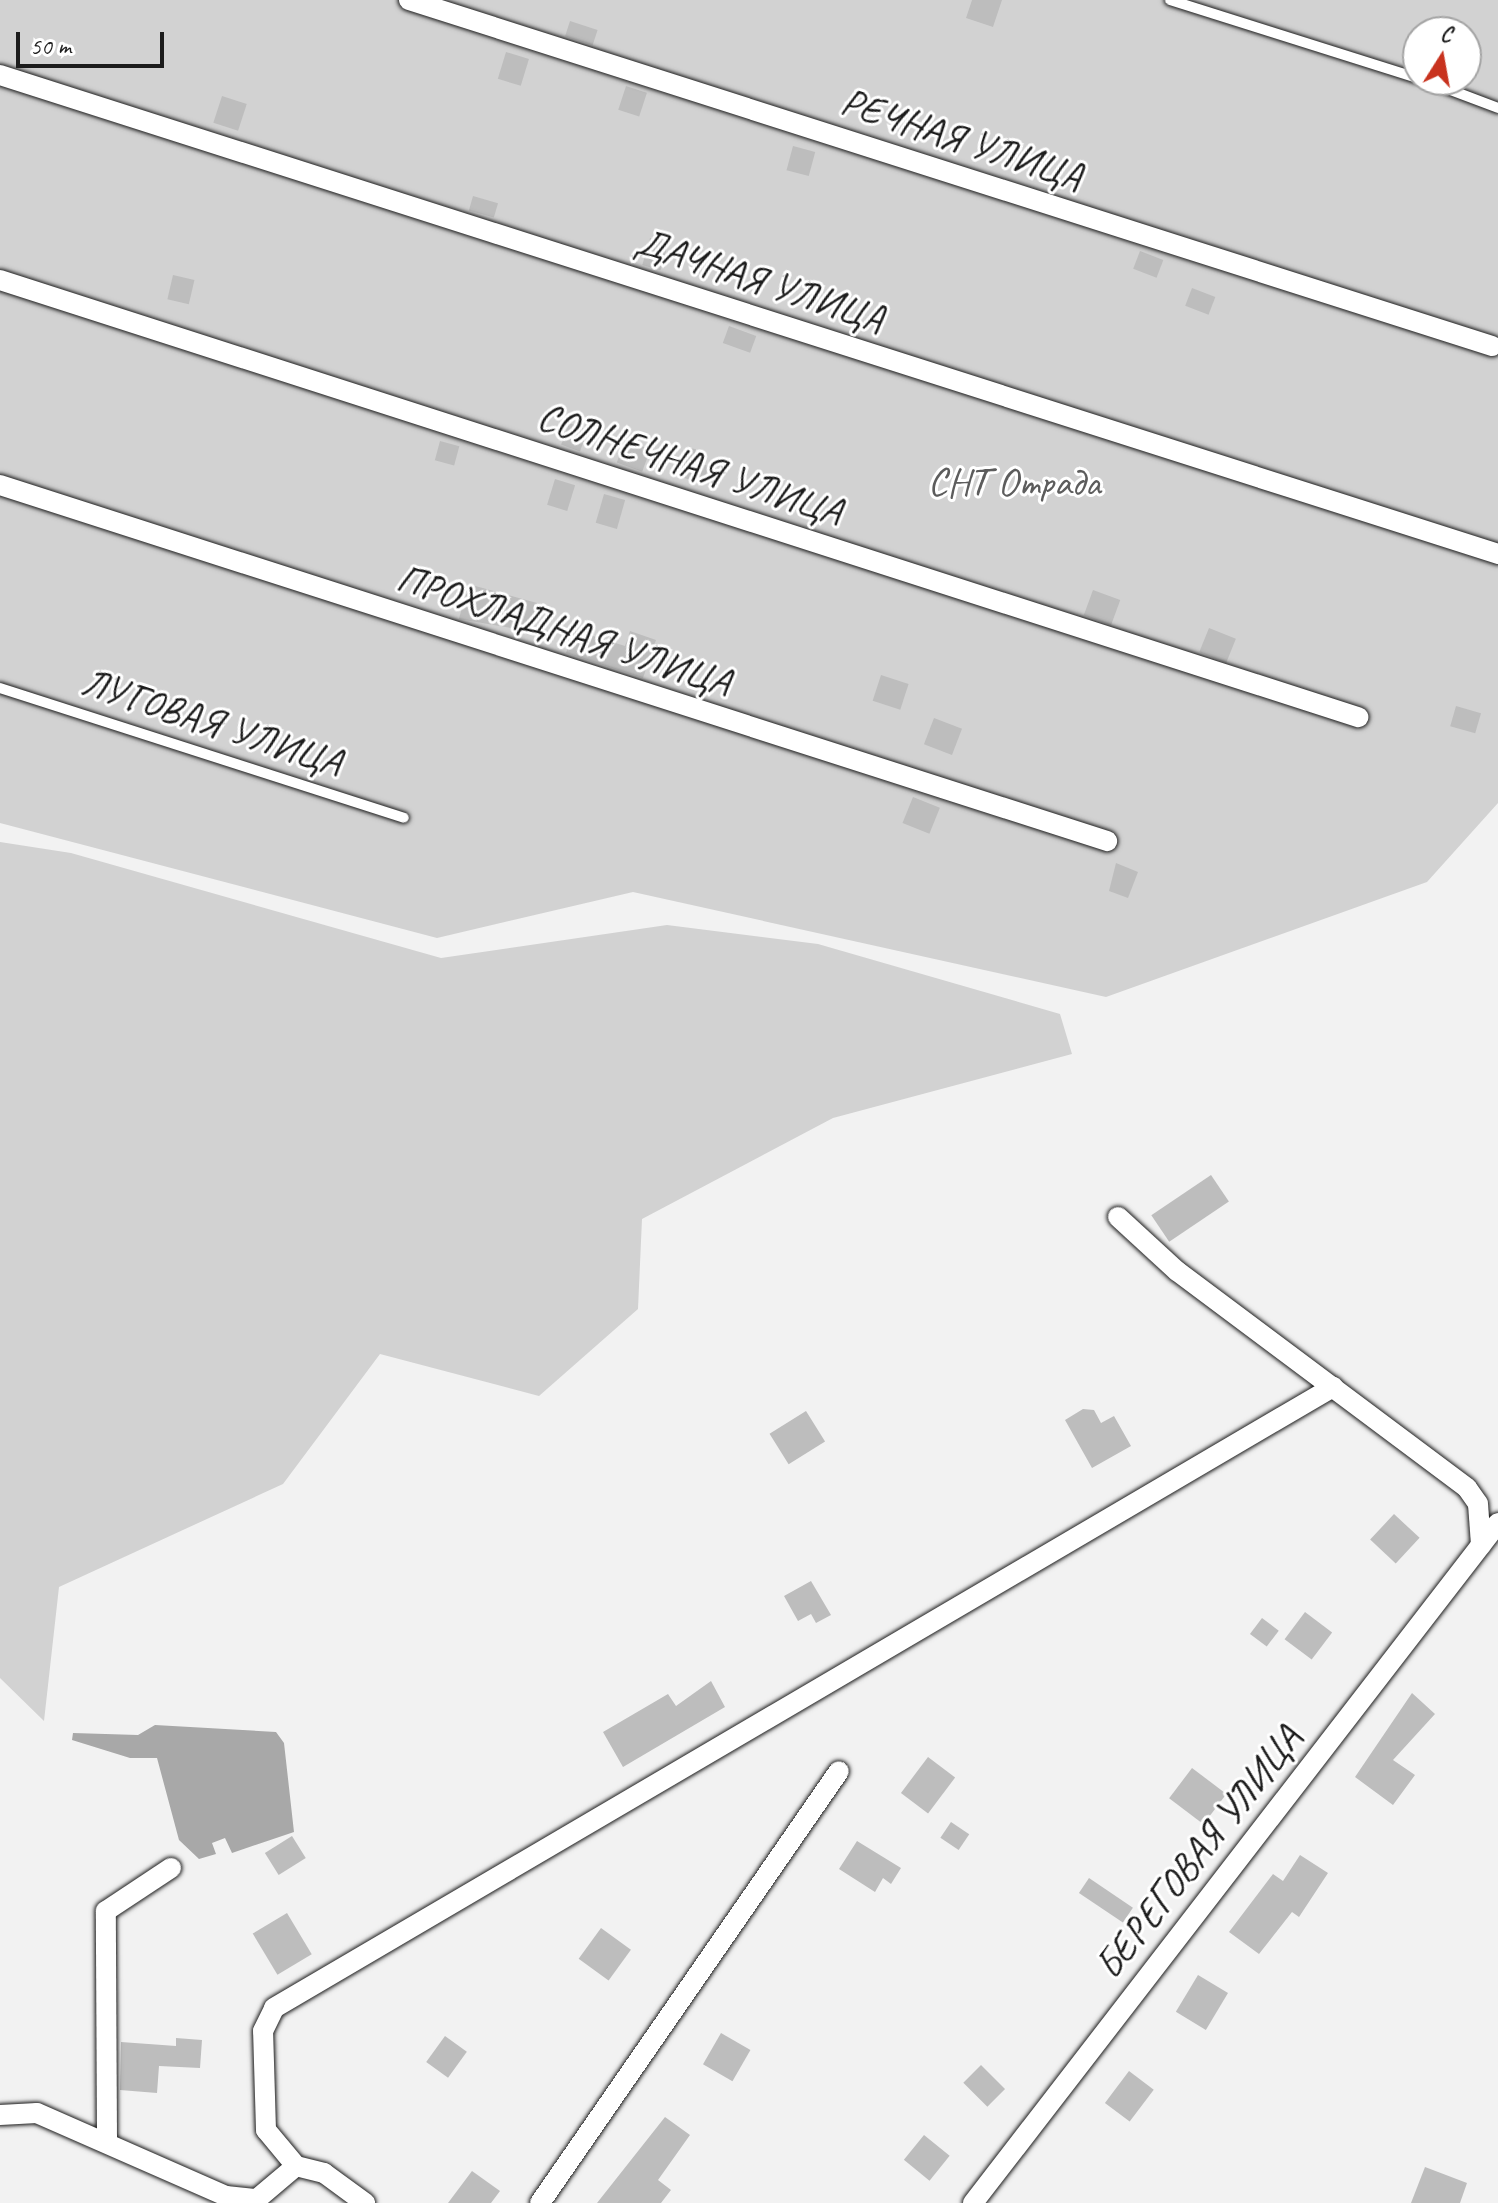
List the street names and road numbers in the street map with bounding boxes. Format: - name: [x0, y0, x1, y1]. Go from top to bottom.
- street label: РЕЧНАЯ УЛИЦА: [835, 77, 1089, 201]
- street label: ДАЧНАЯ УЛИЦА: [630, 217, 890, 343]
- street label: СОЛНЕЧНАЯ УЛИЦА: [532, 392, 848, 536]
- street label: ПРОХЛАДНАЯ УЛИЦА: [392, 554, 736, 706]
- street label: ЛУГОВАЯ УЛИЦА: [76, 658, 348, 786]
- street label: БЕРЕГОВАЯ УЛИЦА: [1084, 1716, 1312, 1988]

